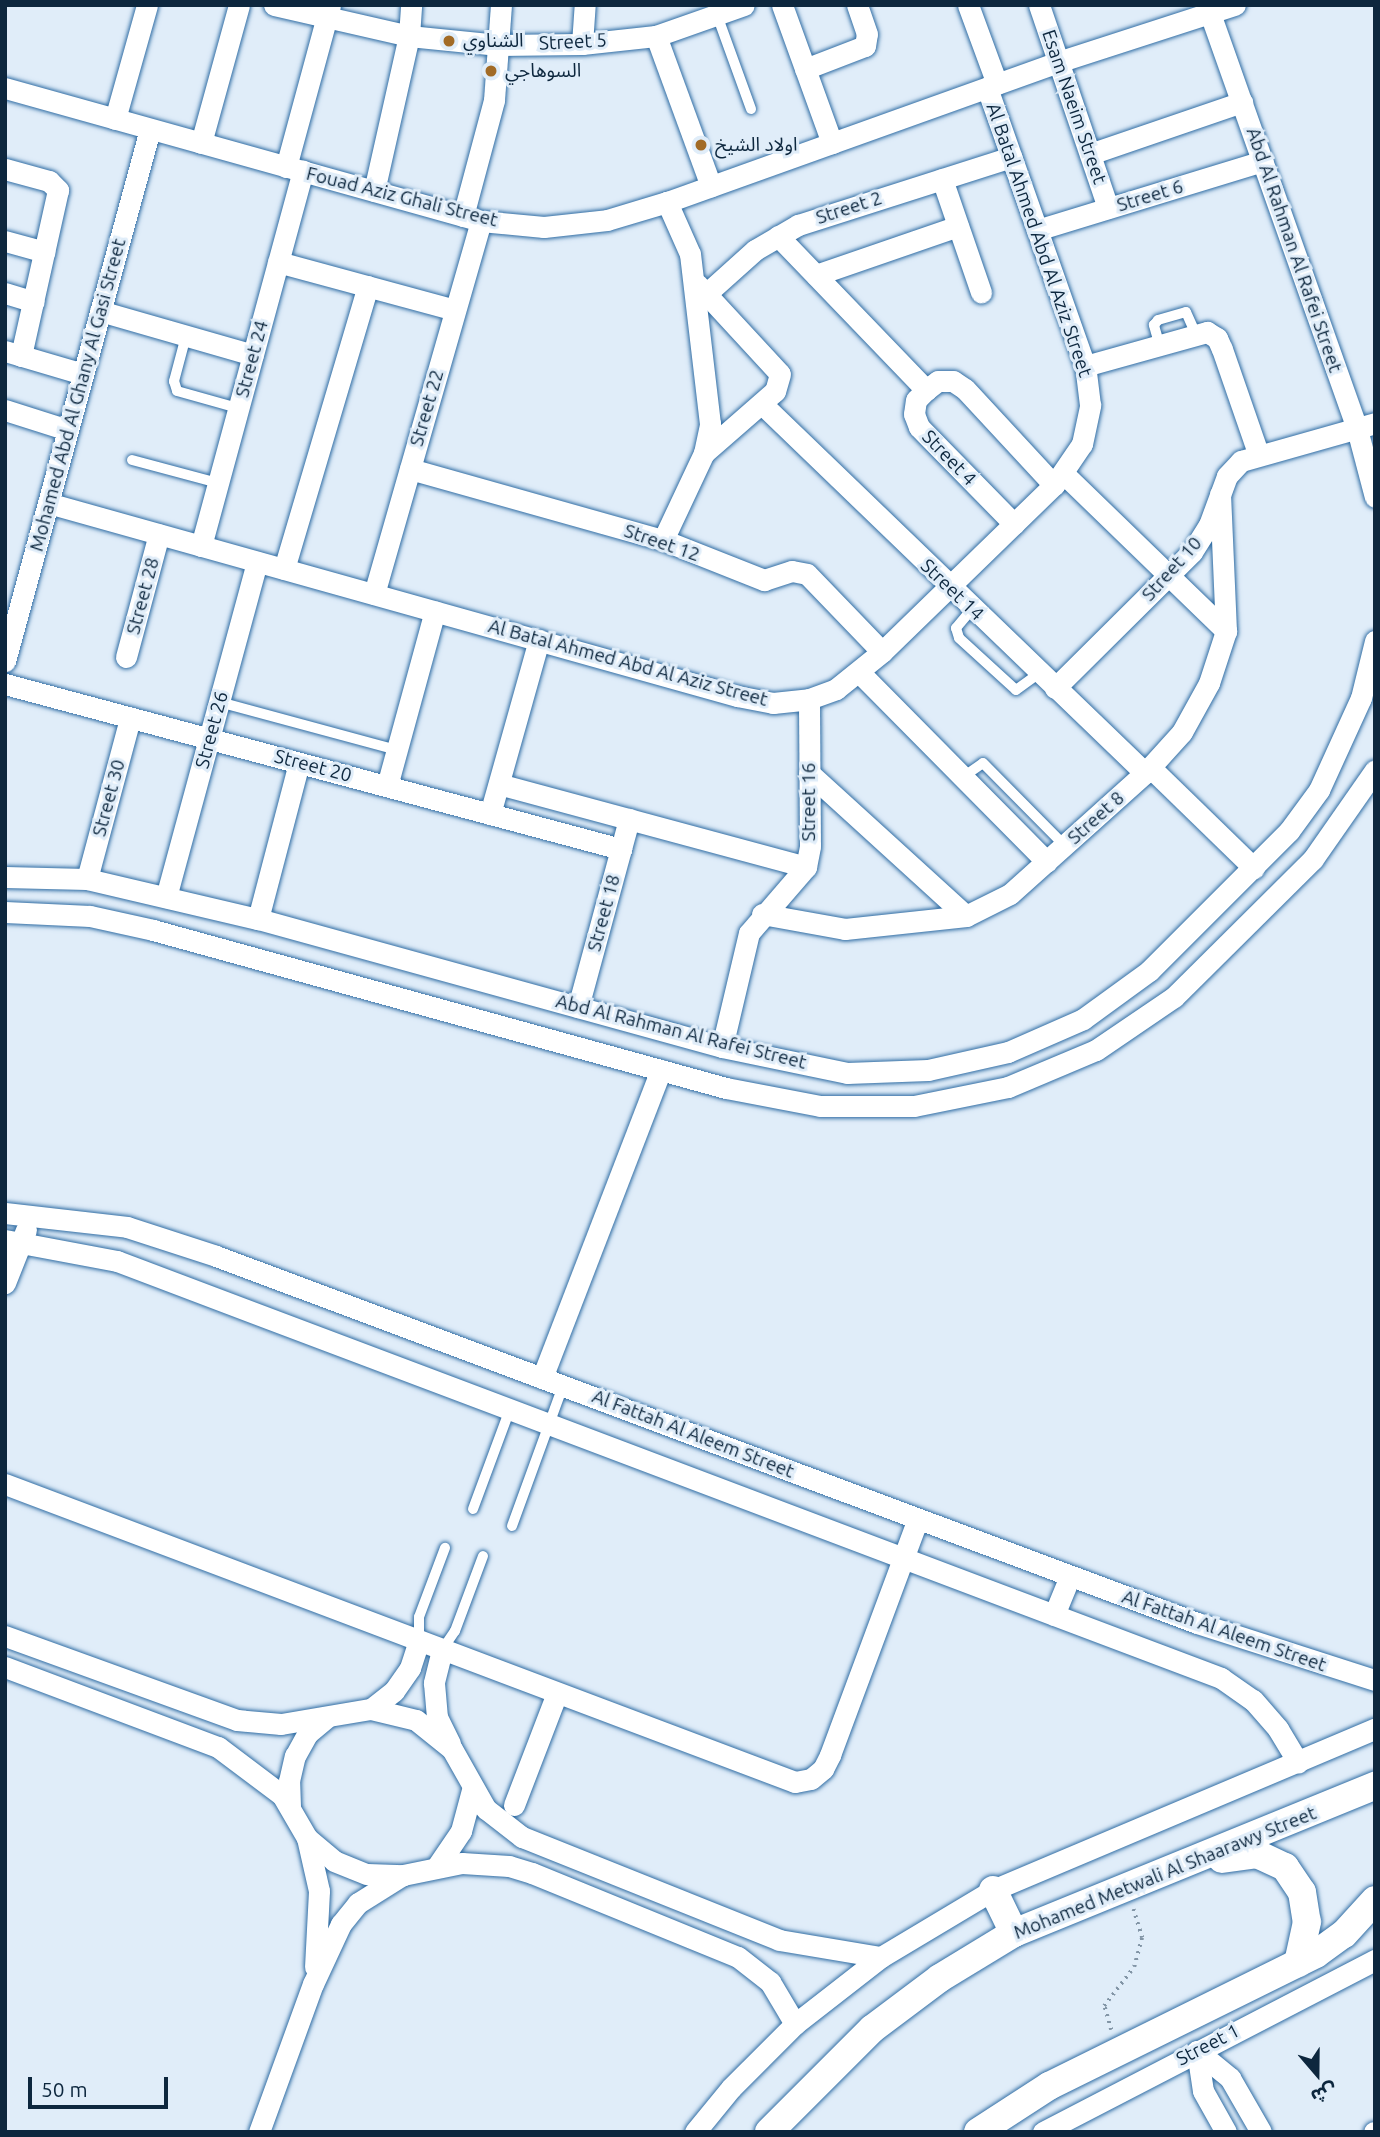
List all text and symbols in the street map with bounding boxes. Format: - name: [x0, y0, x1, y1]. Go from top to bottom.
- street label: Esam Naeim Street: [1037, 27, 1111, 187]
- street label: Street 5: [538, 29, 608, 55]
- place label: الشناوي: [463, 30, 524, 52]
- marker: الشناوي: [441, 33, 457, 49]
- place label: السوهاجي: [505, 60, 581, 82]
- marker: السوهاجي: [483, 63, 499, 79]
- street label: Al Batal Ahmed Abd Al Aziz Street: [981, 100, 1097, 380]
- street label: Abd Al Rahman Al Rafei Street: [1241, 125, 1347, 375]
- place label: اولاد الشيخ: [715, 134, 798, 156]
- marker: اولاد الشيخ: [693, 137, 709, 153]
- street label: Fouad Aziz Ghali Street: [304, 162, 500, 232]
- street label: Street 6: [1114, 175, 1186, 217]
- street label: Street 2: [813, 187, 885, 229]
- street label: Mohamed Abd Al Ghany Al Gasi Street: [25, 236, 131, 554]
- street label: Street 24: [231, 318, 273, 400]
- street label: Street 22: [405, 367, 449, 449]
- street label: Street 4: [917, 426, 981, 490]
- street label: Street 12: [621, 519, 703, 567]
- street label: Street 10: [1137, 532, 1207, 606]
- street label: Street 14: [916, 554, 988, 626]
- street label: Street 28: [122, 555, 164, 637]
- street label: Al Batal Ahmed Abd Al Aziz Street: [486, 615, 770, 711]
- street label: Street 26: [191, 689, 233, 771]
- street label: Street 20: [272, 745, 354, 787]
- street label: Street 30: [88, 757, 130, 839]
- street label: Street 16: [798, 763, 820, 841]
- street label: Street 8: [1063, 787, 1129, 849]
- street label: Street 18: [583, 872, 625, 954]
- street label: Abd Al Rahman Al Rafei Street: [553, 990, 809, 1074]
- street label: Al Fattah Al Aleem Street: [589, 1385, 797, 1483]
- street label: Al Fattah Al Aleem Street: [1119, 1585, 1329, 1677]
- street label: Mohamed Metwali Al Shaarawy Street: [1010, 1802, 1320, 1944]
- street label: Street 1: [1172, 2019, 1244, 2071]
- north arrow: [1282, 2039, 1352, 2109]
- scale bar: [32, 2064, 172, 2108]
- text: 50 m: [41, 2077, 88, 2101]
- text: ش: [1308, 2079, 1340, 2109]

